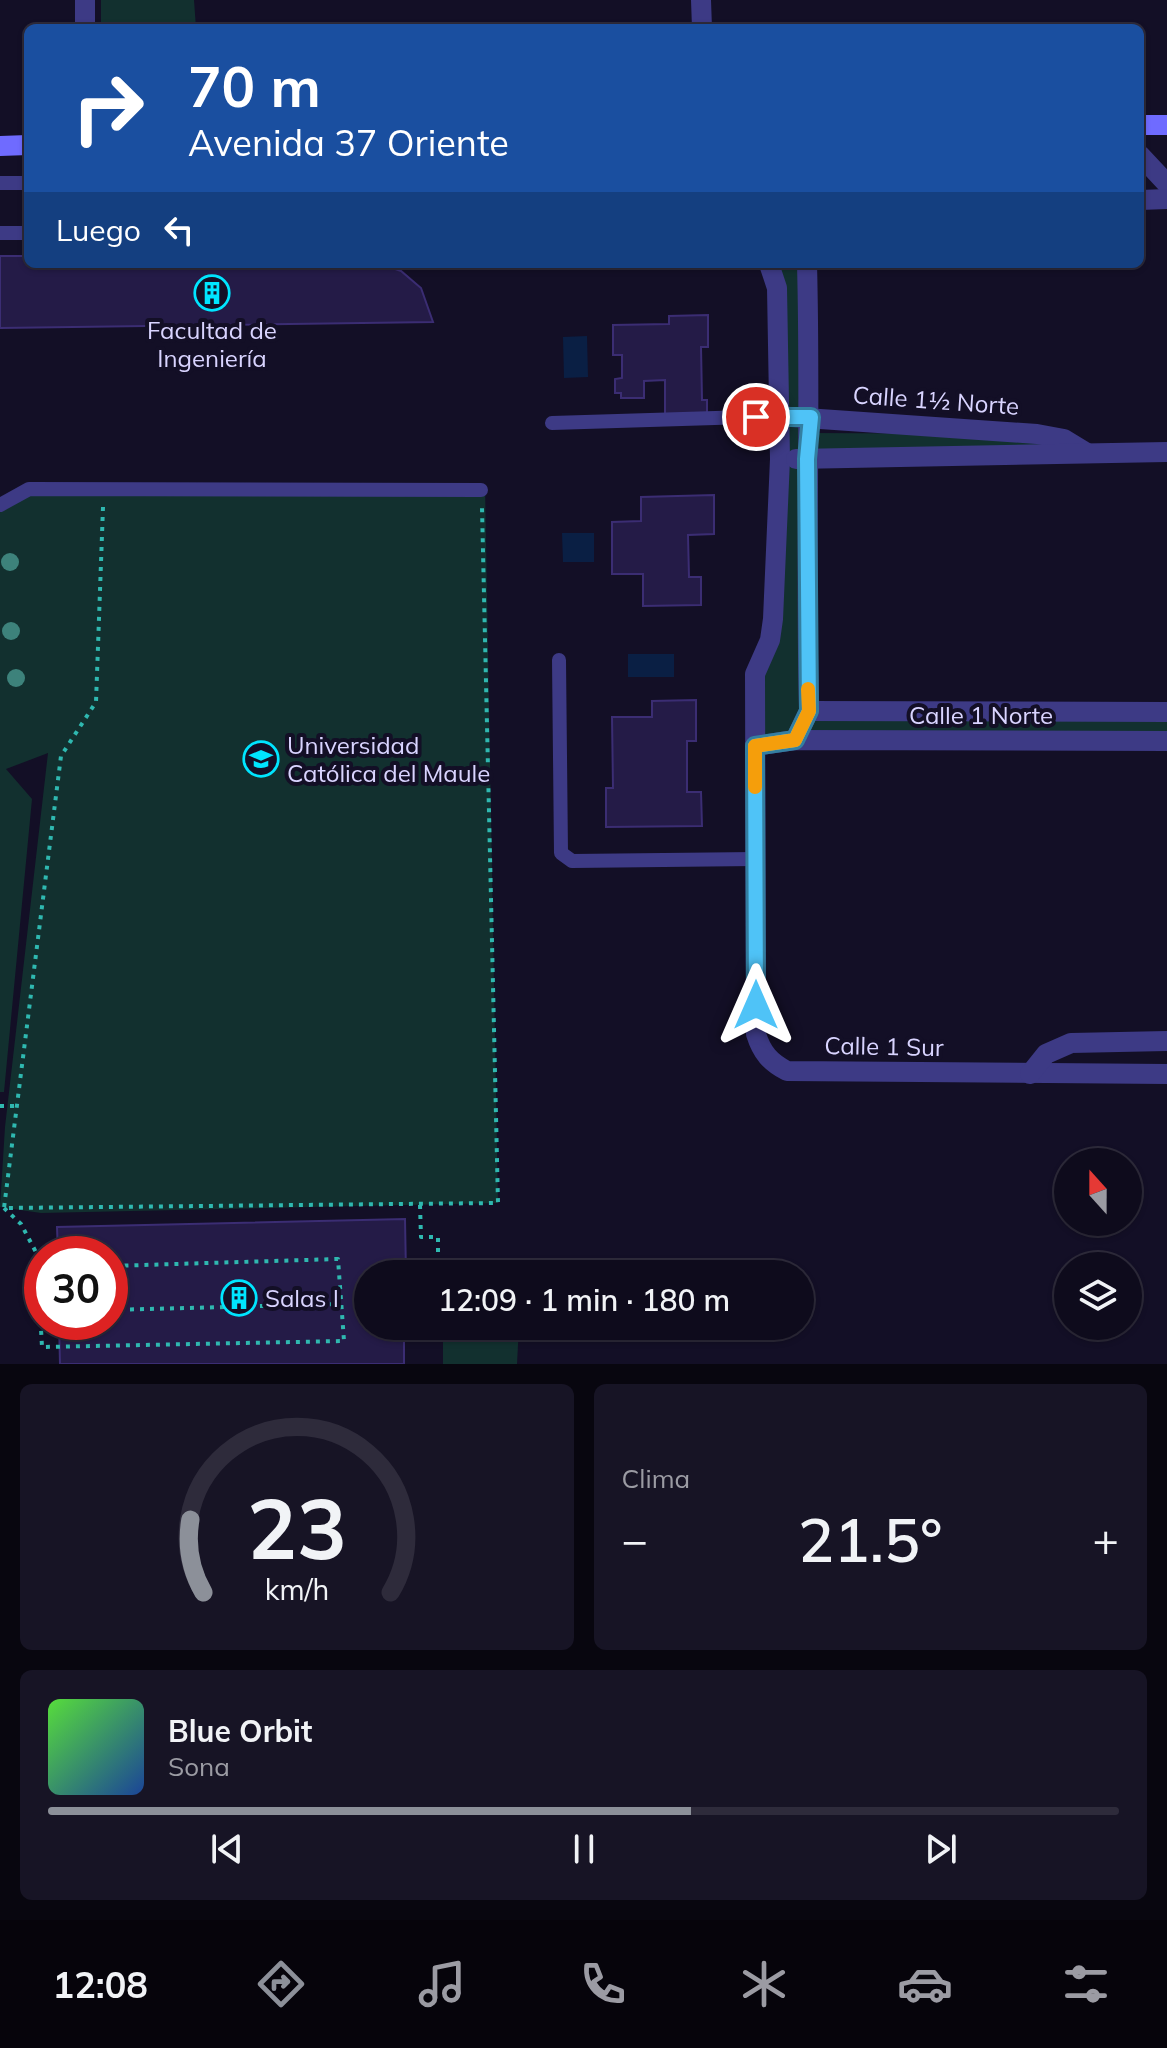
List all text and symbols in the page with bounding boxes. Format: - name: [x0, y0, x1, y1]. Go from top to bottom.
- text: 70 m: [188, 51, 321, 121]
- icon: right: [56, 56, 160, 160]
- text: Avenida 37 Oriente: [188, 120, 509, 165]
- icon: left: [157, 208, 201, 252]
- text: Luego: [56, 211, 141, 249]
- building icon: Facultad de Ingeniería: [193, 274, 231, 312]
- place label: Facultad de Ingeniería: [147, 315, 277, 373]
- street label: Calle 1½ Norte: [852, 379, 1020, 421]
- pin: [722, 383, 790, 451]
- icon: arrive: [734, 395, 778, 439]
- street label: Calle 1 Norte: [909, 700, 1053, 730]
- place label: Universidad Católica del Maule: [287, 730, 490, 788]
- school or university icon: Universidad Católica del Maule: [242, 740, 280, 778]
- position arrow: [714, 963, 798, 1047]
- street label: Calle 1 Sur: [824, 1030, 944, 1062]
- north arrow: [1054, 1148, 1142, 1236]
- map controls: [1054, 1148, 1142, 1340]
- speed limit sign: 30: [24, 1236, 128, 1340]
- button: layers: [1054, 1252, 1142, 1340]
- building icon: Salas I: [220, 1279, 258, 1317]
- text: 12:09 · 1 min · 180 m: [438, 1281, 730, 1319]
- place label: Salas I: [265, 1283, 339, 1313]
- text: Clima: [622, 1462, 690, 1495]
- text: 23: [247, 1475, 347, 1580]
- text: 21.5°: [798, 1502, 943, 1577]
- text: −: [622, 1512, 648, 1567]
- text: +: [1093, 1512, 1119, 1567]
- text: km/h: [264, 1571, 329, 1607]
- text: Blue Orbit: [168, 1712, 312, 1750]
- text: Sona: [168, 1750, 230, 1783]
- icon: previous: [205, 1827, 249, 1871]
- icon: pause: [562, 1827, 606, 1871]
- icon: next: [919, 1827, 963, 1871]
- icon: directions: [253, 1956, 309, 2012]
- icon: music: [414, 1956, 470, 2012]
- icon: phone: [575, 1956, 631, 2012]
- icon: climate: [736, 1956, 792, 2012]
- icon: car: [897, 1956, 953, 2012]
- icon: filters: [1058, 1956, 1114, 2012]
- text: 12:08: [53, 1962, 148, 2007]

